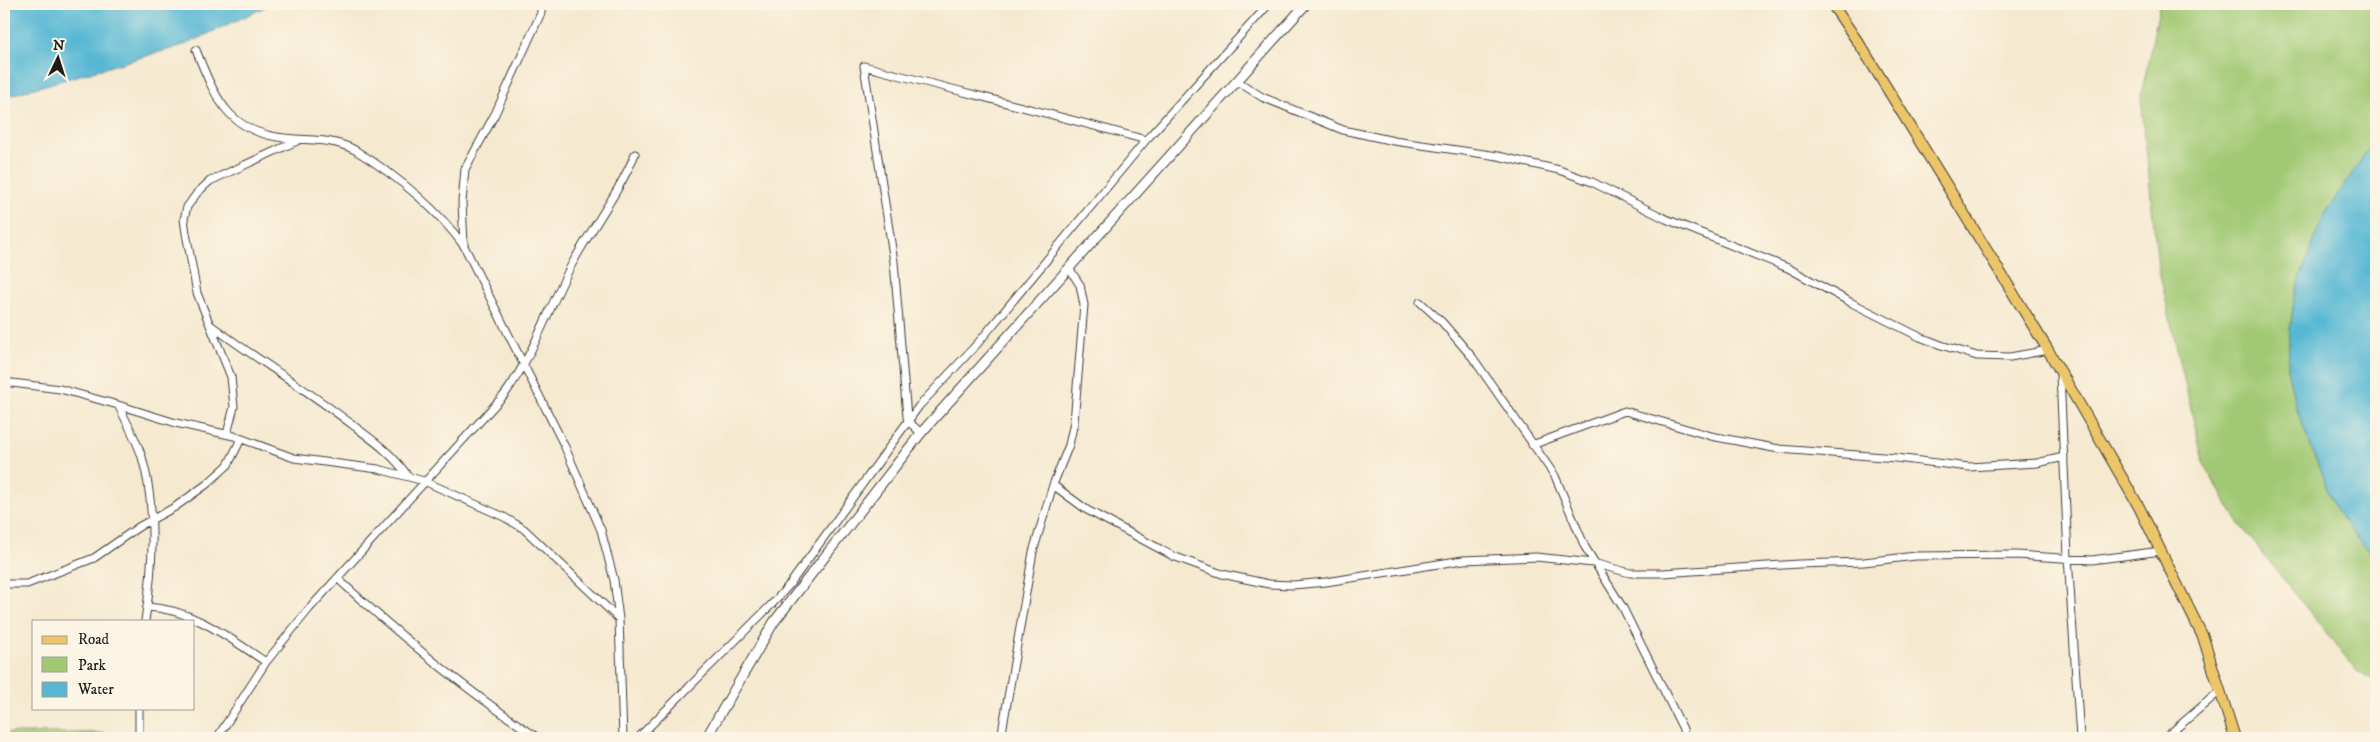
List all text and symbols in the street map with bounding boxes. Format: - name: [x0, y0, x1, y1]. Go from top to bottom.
- north arrow: [32, 32, 82, 82]
- text: N: [52, 37, 66, 55]
- legend: [32, 620, 195, 710]
- text: Road: [78, 630, 110, 649]
- text: Park: [78, 656, 107, 675]
- text: Water: [77, 680, 114, 699]

